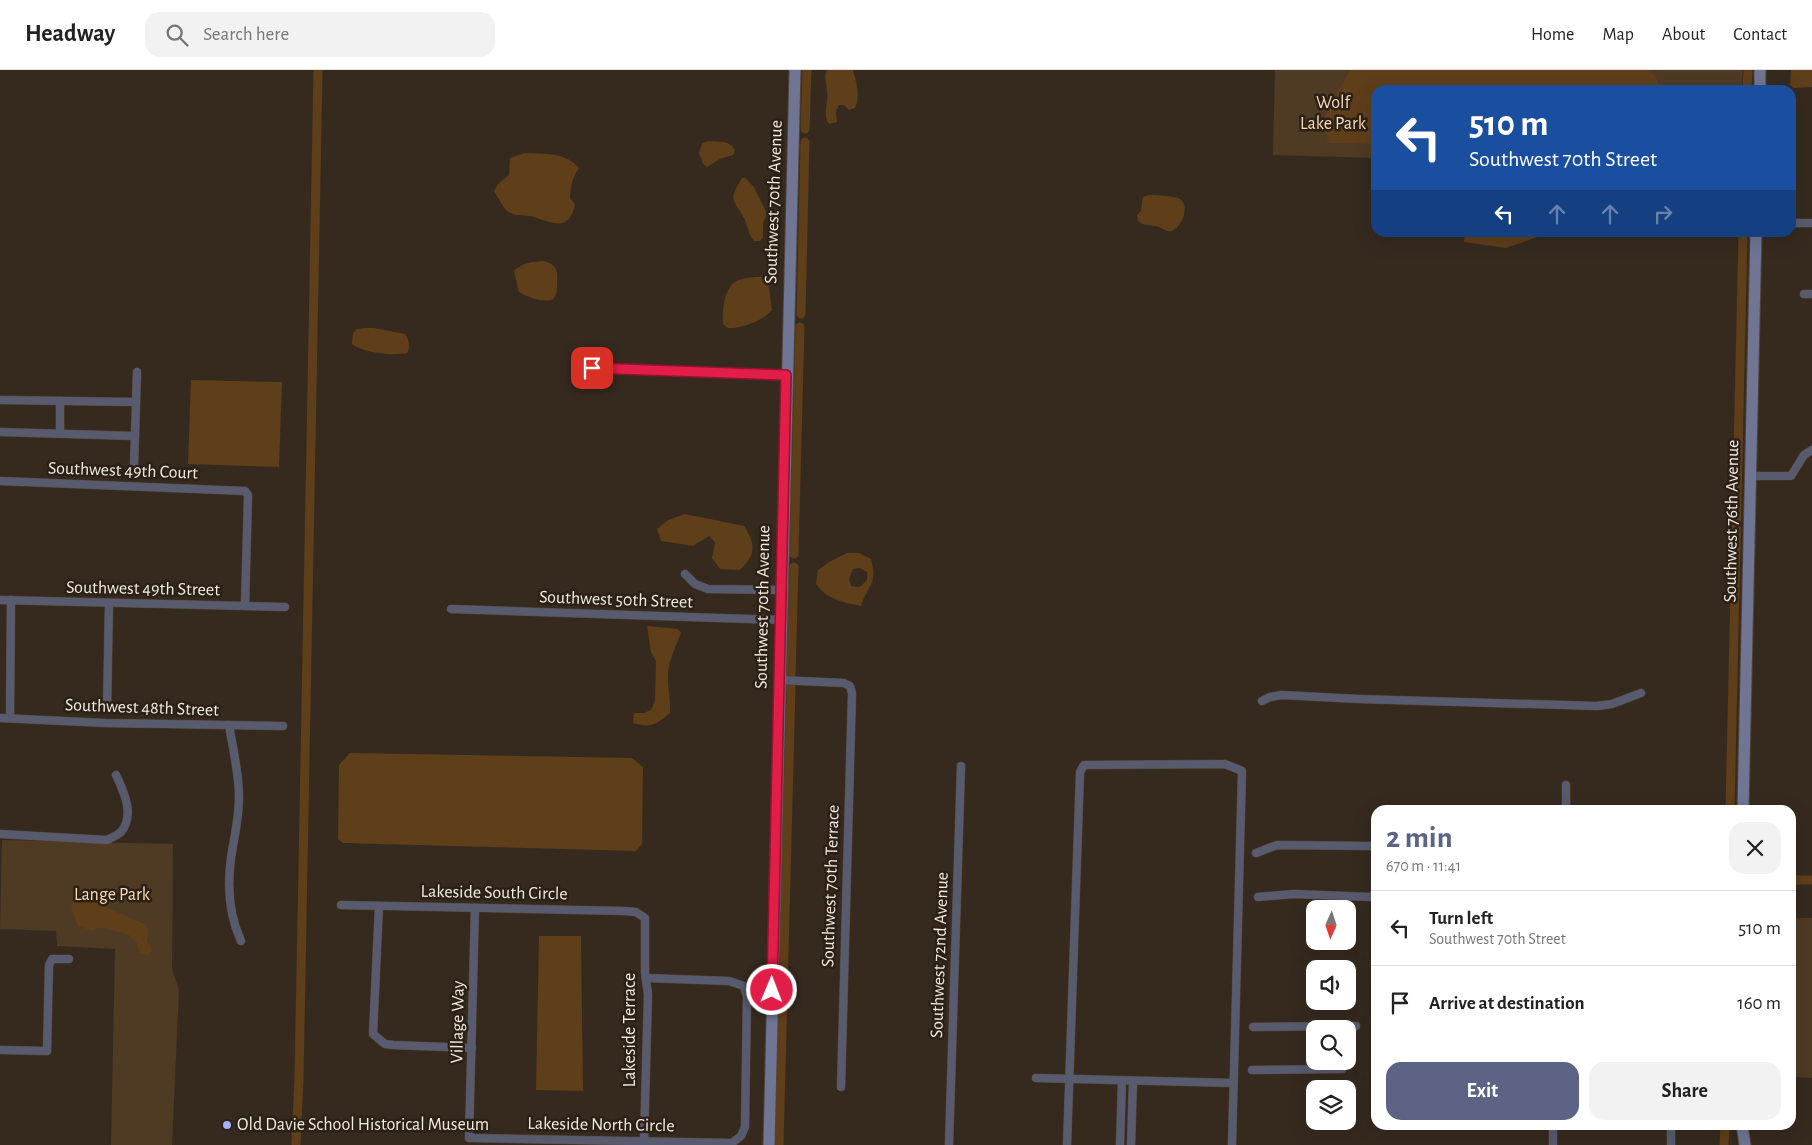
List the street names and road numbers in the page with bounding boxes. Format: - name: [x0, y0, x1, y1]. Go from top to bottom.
- street label: Southwest 70th Avenue: [762, 120, 786, 284]
- street label: Southwest 76th Avenue: [1722, 439, 1742, 603]
- street label: Southwest 49th Court: [48, 459, 199, 483]
- street label: Southwest 70th Avenue: [753, 525, 773, 689]
- street label: Southwest 49th Street: [66, 579, 220, 599]
- street label: Southwest 50th Street: [539, 588, 693, 612]
- street label: Southwest 48th Street: [65, 696, 220, 720]
- street label: Southwest 70th Terrace: [819, 805, 843, 967]
- street label: Southwest 72nd Avenue: [928, 872, 952, 1038]
- street label: Lakeside South Circle: [420, 883, 568, 903]
- street label: Lakeside Terrace: [621, 973, 639, 1087]
- street label: Village Way: [448, 980, 468, 1063]
- street label: Lakeside North Circle: [527, 1115, 675, 1135]

